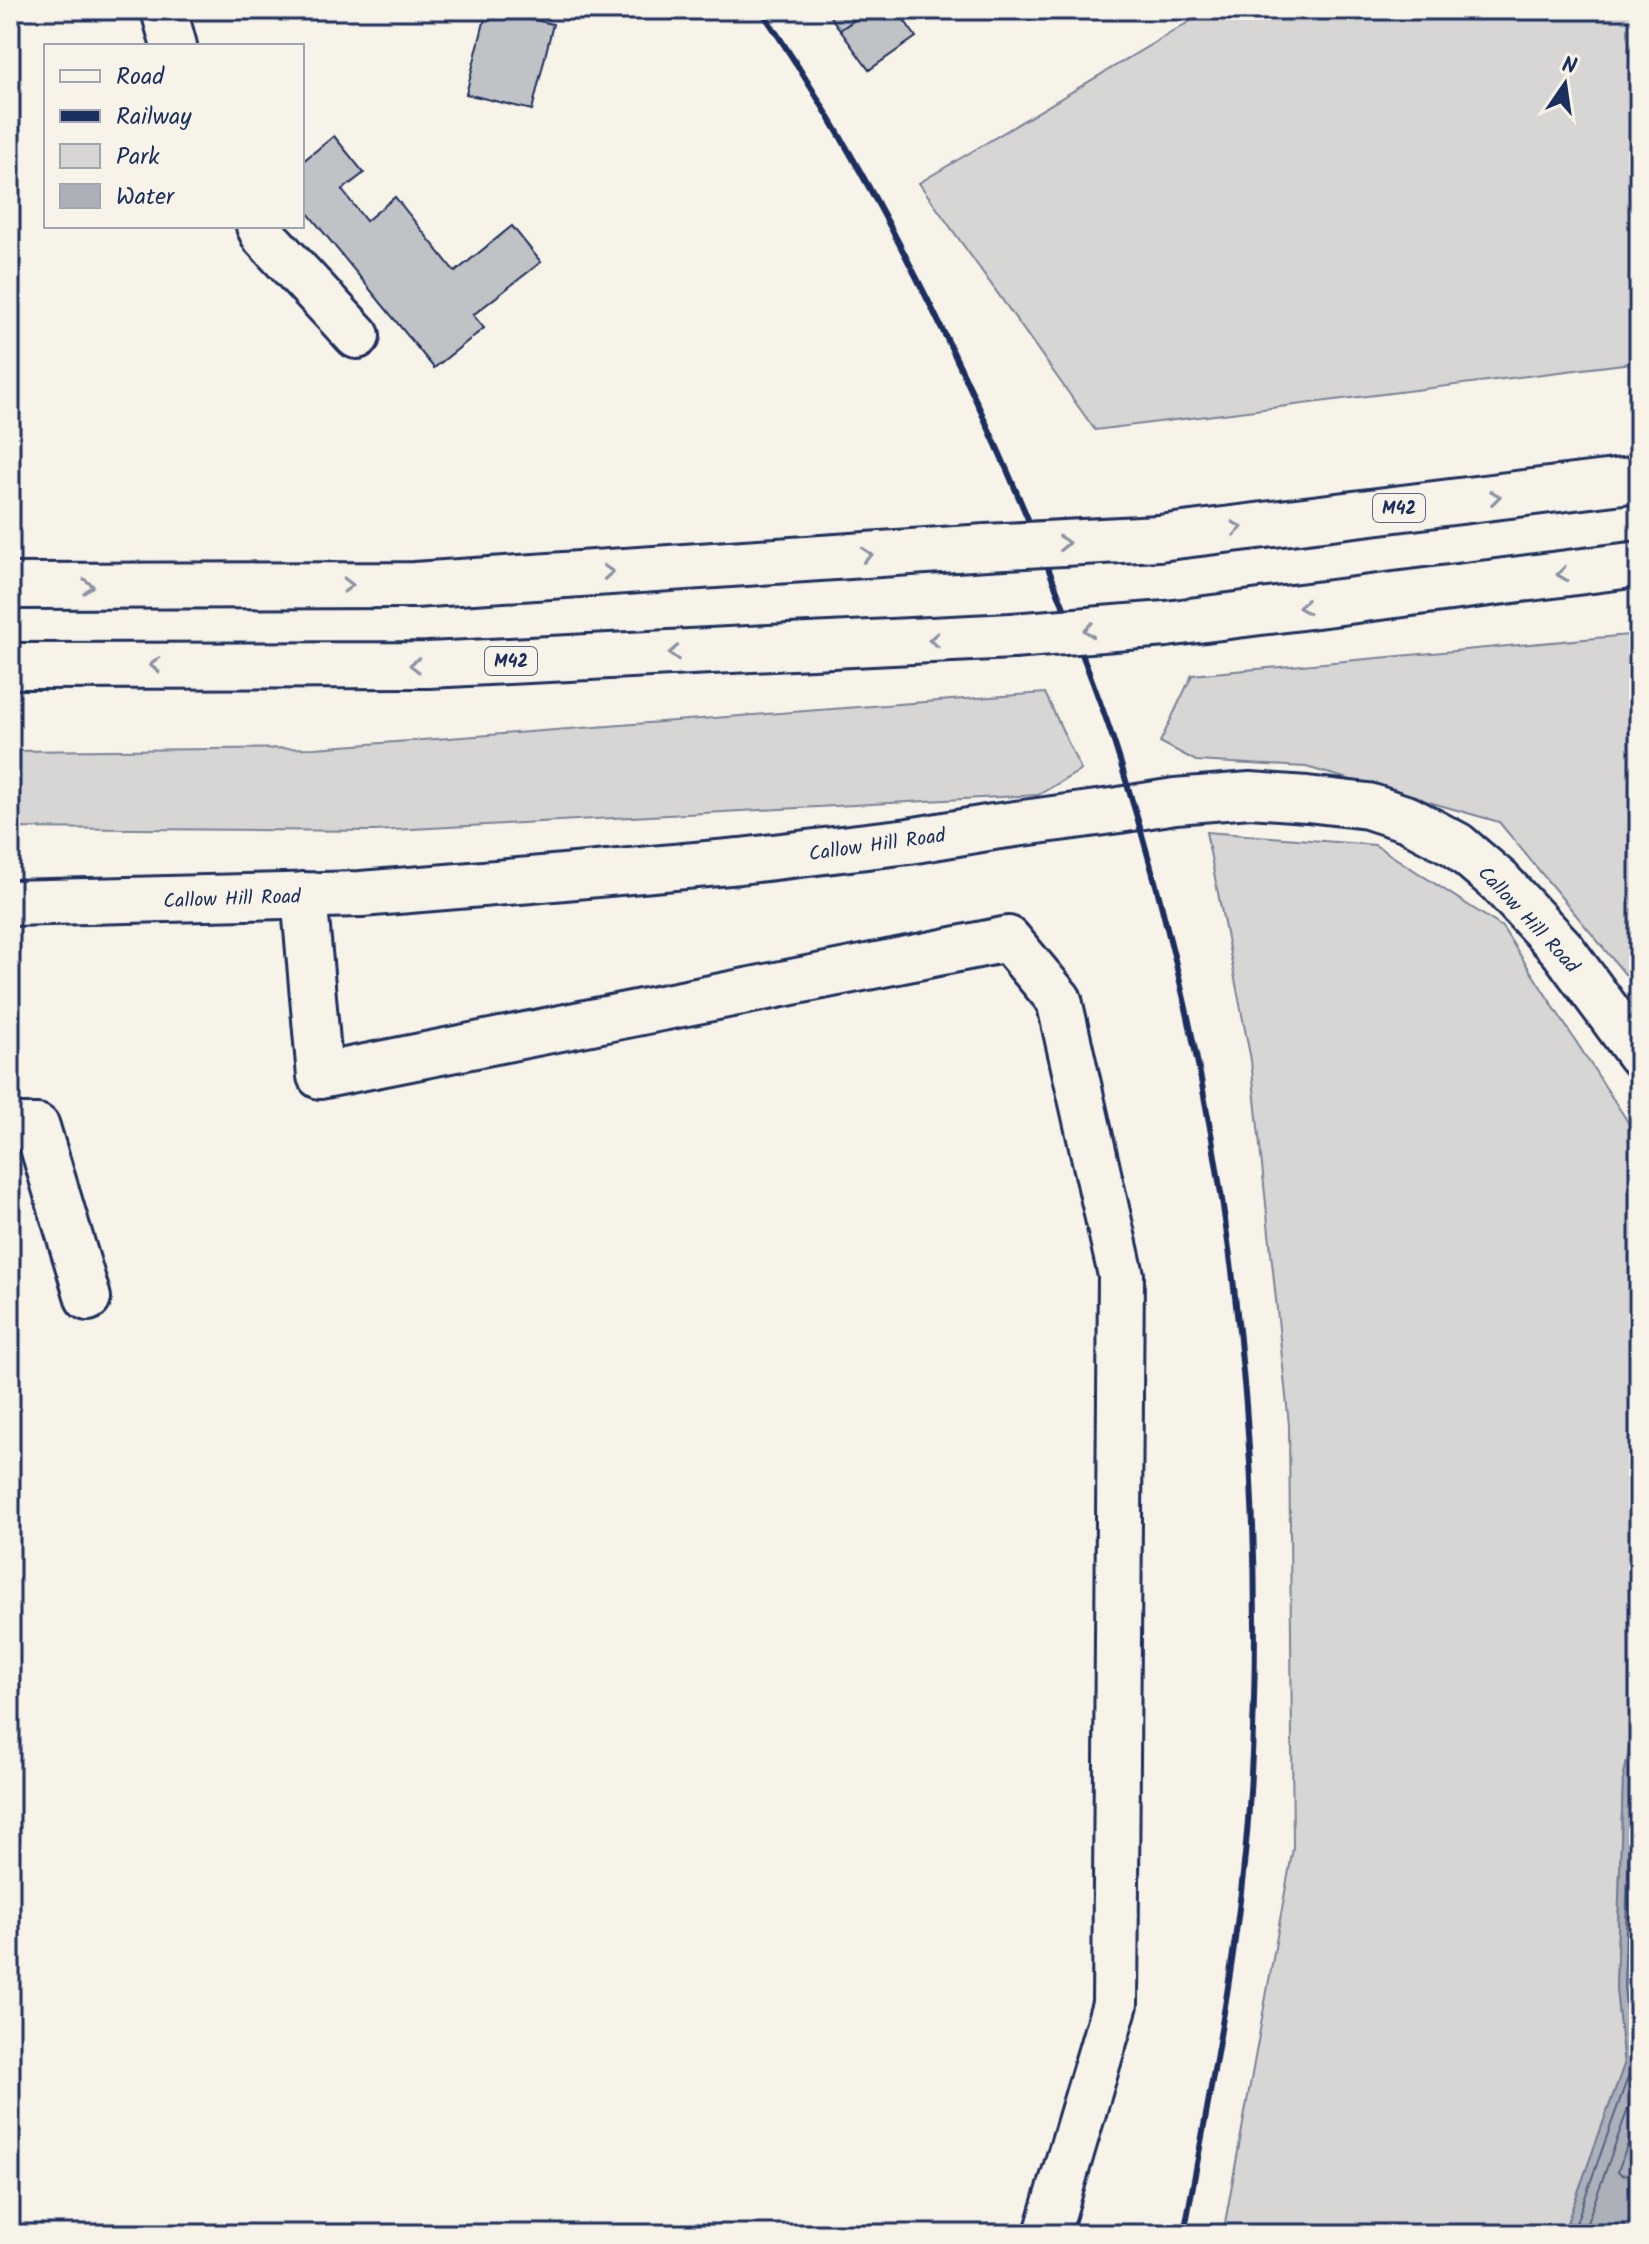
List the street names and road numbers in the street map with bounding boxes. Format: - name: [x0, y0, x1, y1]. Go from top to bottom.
- road number: M42: [1373, 494, 1425, 522]
- road number: M42: [485, 647, 537, 675]
- street label: Callow Hill Road: [807, 820, 949, 871]
- street label: Callow Hill Road: [1469, 859, 1587, 982]
- street label: Callow Hill Road: [163, 882, 302, 918]

